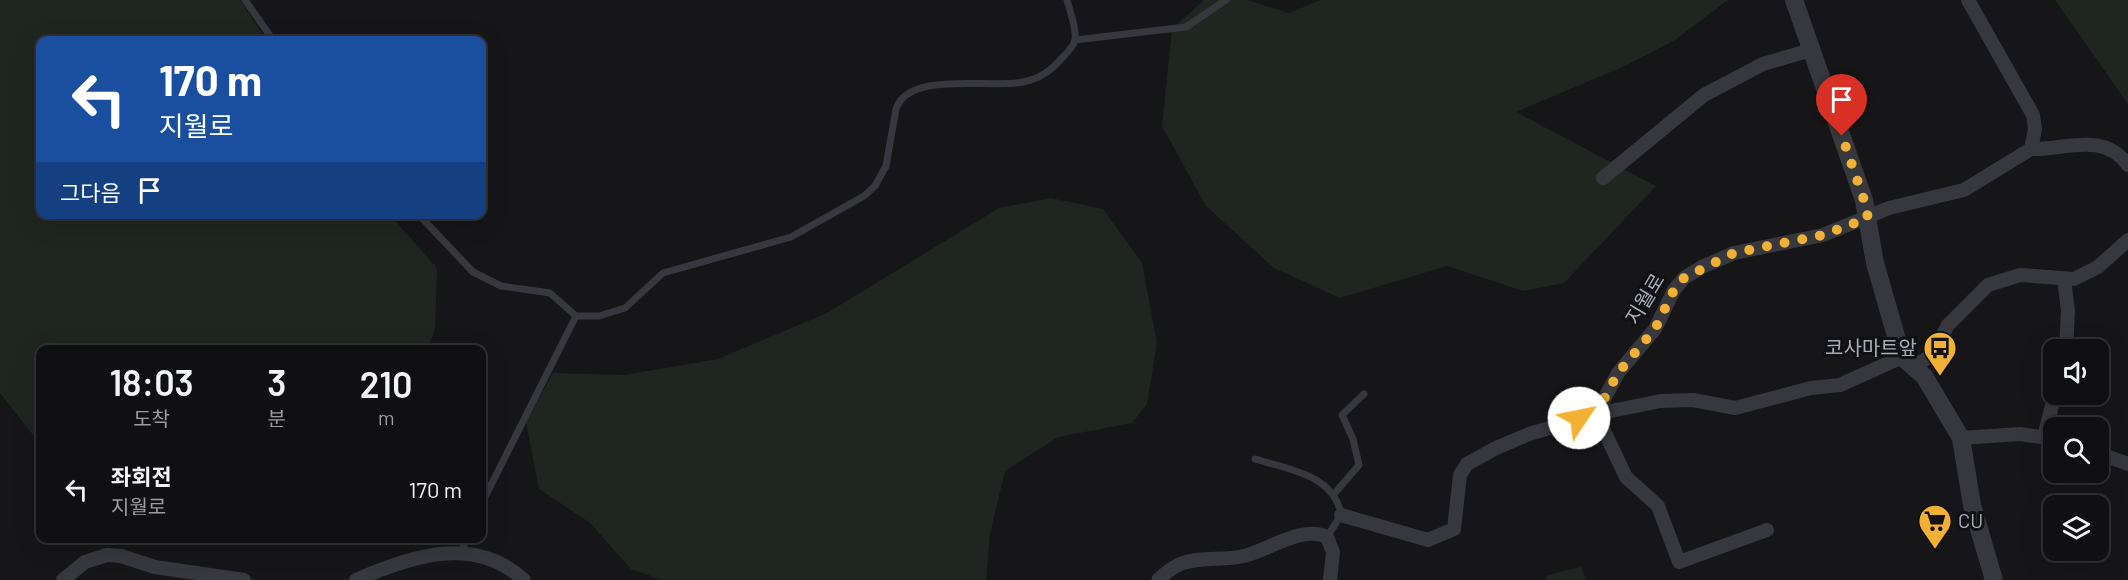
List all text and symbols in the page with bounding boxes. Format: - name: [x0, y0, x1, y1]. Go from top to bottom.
- text: 170 m: [159, 54, 262, 104]
- icon: left: [60, 60, 138, 138]
- pin: [1816, 74, 1867, 136]
- icon: arrive: [1825, 83, 1858, 116]
- text: 지월로: [159, 109, 234, 141]
- icon: arrive: [133, 174, 166, 207]
- text: 그다음: [60, 179, 121, 205]
- street label: 지월로: [1620, 269, 1669, 328]
- bus stop icon: 코사마트앞: [1922, 330, 1958, 377]
- place label: 코사마트앞: [1825, 335, 1917, 359]
- map controls: [2043, 339, 2109, 561]
- button: sound: [2043, 339, 2109, 405]
- text: 18:03: [109, 360, 194, 403]
- text: 3: [267, 360, 286, 403]
- text: 210: [360, 362, 413, 405]
- position arrow: [1547, 386, 1611, 450]
- text: m: [378, 405, 394, 429]
- text: 도착: [133, 406, 170, 430]
- text: 분: [268, 406, 286, 430]
- button: search: [2043, 417, 2109, 483]
- text: 좌회전: [111, 463, 172, 489]
- icon: left: [60, 473, 93, 506]
- text: 170 m: [409, 476, 462, 502]
- text: 지월로: [111, 494, 166, 518]
- button: layers: [2043, 495, 2109, 561]
- supermarket icon: CU: [1917, 503, 1953, 550]
- place label: CU: [1958, 508, 1983, 532]

